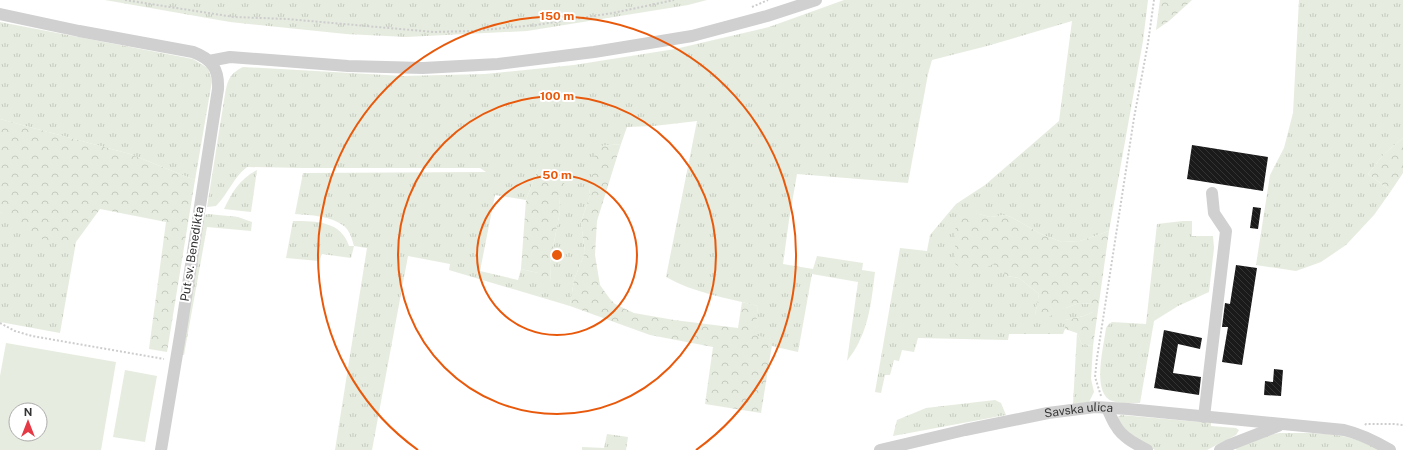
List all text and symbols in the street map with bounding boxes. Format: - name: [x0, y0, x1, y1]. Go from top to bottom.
- text: 150 m: [540, 9, 574, 23]
- text: 100 m: [540, 89, 574, 103]
- text: 50 m: [542, 168, 572, 182]
- street label: Put sv. Benedikta: [178, 206, 206, 302]
- centre of rings: [550, 248, 564, 262]
- street label: Savska ulica: [1043, 400, 1114, 420]
- north arrow: [8, 402, 48, 442]
- text: N: [24, 406, 32, 418]

